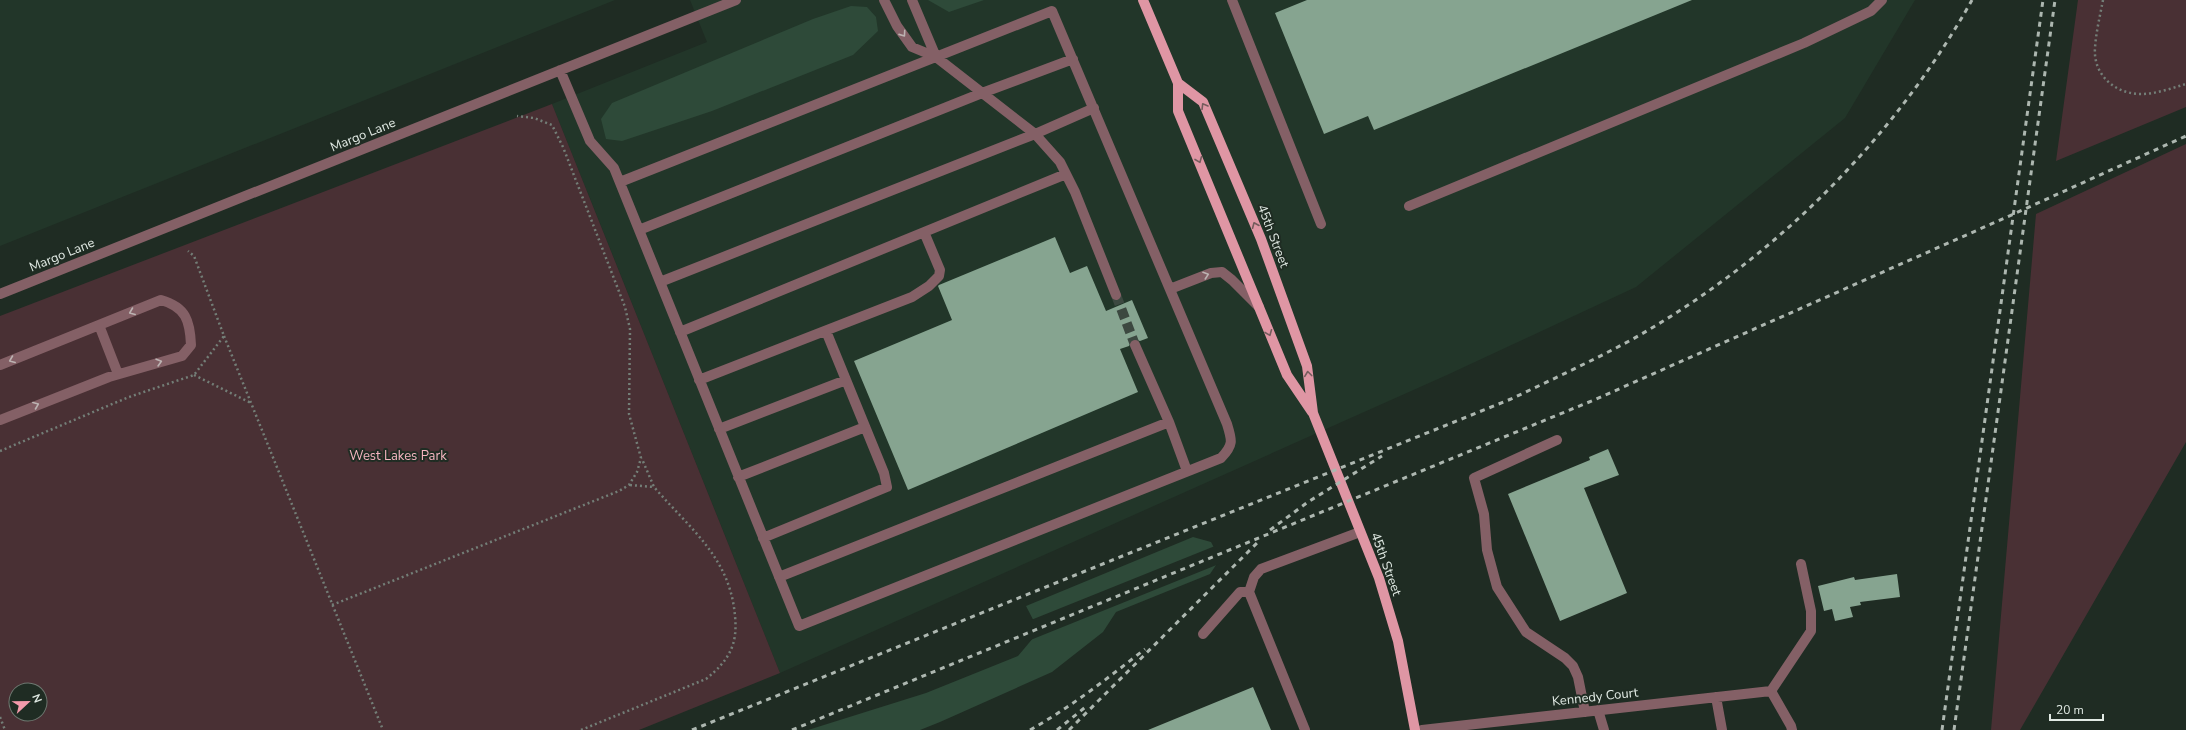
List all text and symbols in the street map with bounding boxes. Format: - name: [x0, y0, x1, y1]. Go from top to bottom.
- one-way arrow: [898, 30, 906, 37]
- one-way arrow: [1201, 103, 1208, 110]
- street label: Margo Lane: [328, 114, 398, 156]
- one-way arrow: [1194, 157, 1202, 164]
- street label: 45th Street: [1253, 202, 1293, 271]
- one-way arrow: [1252, 222, 1260, 229]
- street label: Margo Lane: [27, 234, 97, 276]
- one-way arrow: [1203, 271, 1210, 280]
- one-way arrow: [129, 307, 136, 315]
- one-way arrow: [1264, 328, 1272, 336]
- one-way arrow: [8, 355, 16, 363]
- one-way arrow: [156, 359, 162, 367]
- one-way arrow: [1304, 371, 1313, 377]
- one-way arrow: [33, 402, 40, 410]
- park label: West Lakes Park: [349, 447, 447, 465]
- street label: 45th Street: [1366, 530, 1406, 599]
- north arrow: [8, 682, 48, 722]
- street label: Kennedy Court: [1551, 683, 1639, 710]
- text: N: [28, 692, 45, 705]
- scale bar: [2050, 696, 2103, 722]
- text: 20 m: [2056, 702, 2084, 718]

